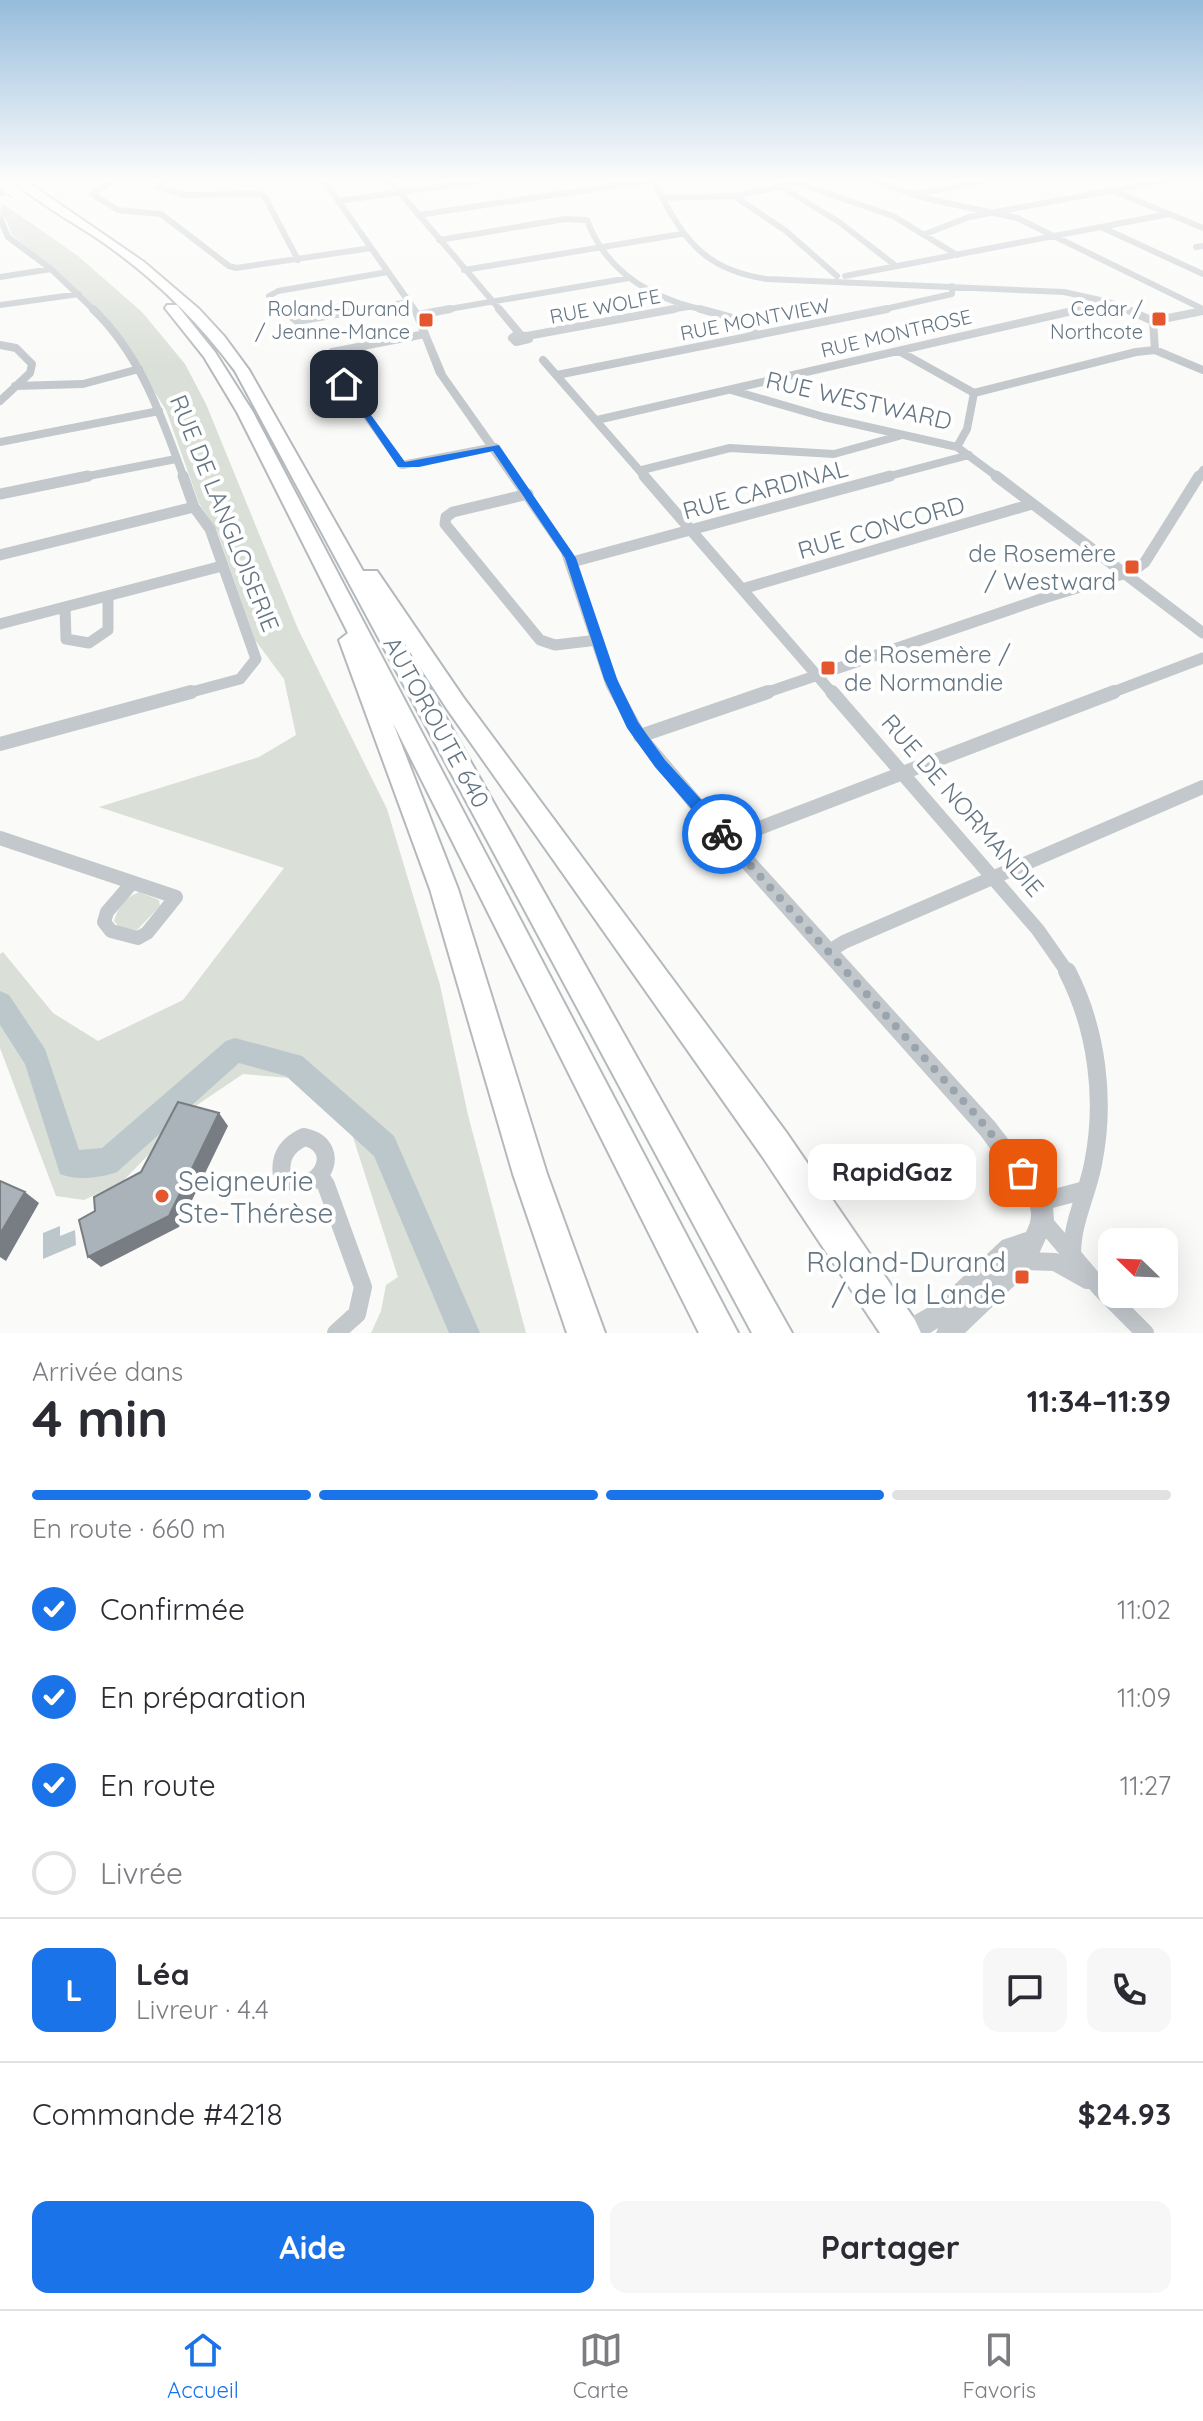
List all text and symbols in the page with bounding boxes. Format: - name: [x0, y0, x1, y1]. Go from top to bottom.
- street label: RUE WOLFE: [548, 283, 662, 329]
- street label: RUE MONTVIEW: [678, 292, 832, 346]
- place label: Roland-Durand / Jeanne-Mance: [255, 296, 410, 344]
- place label: Cedar / Northcote: [1050, 296, 1144, 344]
- street label: RUE MONTROSE: [818, 303, 974, 363]
- marker: Cedar / Northcote: [1150, 310, 1168, 328]
- marker: Roland-Durand / Jeanne-Mance: [417, 311, 435, 329]
- pin: [310, 350, 378, 418]
- icon: home: [322, 362, 366, 406]
- street label: RUE WESTWARD: [763, 364, 955, 436]
- street label: RUE DE LANGLOISERIE: [164, 390, 286, 636]
- street label: RUE CARDINAL: [679, 453, 851, 525]
- street label: RUE CONCORD: [794, 489, 968, 565]
- place label: de Rosemère / Westward: [968, 538, 1116, 596]
- marker: de Rosemère / Westward: [1123, 558, 1141, 576]
- street label: AUTOROUTE 640: [378, 631, 496, 813]
- place label: de Rosemère / de Normandie: [844, 639, 1011, 697]
- marker: de Rosemère / de Normandie: [819, 659, 837, 677]
- street label: RUE DE NORMANDIE: [875, 707, 1051, 903]
- courier: [682, 794, 762, 874]
- icon: bike: [700, 812, 744, 856]
- pin: [989, 1139, 1057, 1207]
- callout: RapidGaz: [807, 1145, 975, 1201]
- icon: bag: [1001, 1151, 1045, 1195]
- text: RapidGaz: [832, 1155, 952, 1188]
- place label: Seigneurie Ste-Thérèse: [178, 1163, 333, 1230]
- marker: Seigneurie Ste-Thérèse: [153, 1187, 171, 1205]
- north arrow: [1098, 1228, 1178, 1308]
- map controls: [1098, 1228, 1178, 1308]
- place label: Roland-Durand / de la Lande: [806, 1244, 1006, 1311]
- marker: Roland-Durand / de la Lande: [1013, 1268, 1031, 1286]
- text: Arrivée dans: [32, 1355, 183, 1388]
- text: 11:34–11:39: [1027, 1382, 1171, 1420]
- text: 4 min: [32, 1385, 168, 1450]
- text: En route · 660 m: [32, 1512, 226, 1545]
- icon: check: [32, 1587, 76, 1631]
- text: Confirmée: [100, 1590, 245, 1628]
- text: 11:02: [1117, 1593, 1171, 1626]
- icon: check: [32, 1675, 76, 1719]
- text: En préparation: [100, 1678, 306, 1716]
- text: 11:09: [1117, 1681, 1171, 1714]
- icon: check: [32, 1763, 76, 1807]
- text: En route: [100, 1766, 216, 1804]
- text: 11:27: [1120, 1769, 1171, 1802]
- text: Livrée: [100, 1854, 183, 1892]
- button: chat: [983, 1948, 1067, 2032]
- button: phone: [1087, 1948, 1171, 2032]
- text: Léa: [136, 1955, 190, 1993]
- text: L: [66, 1971, 82, 2009]
- text: Livreur · 4.4: [136, 1993, 269, 2026]
- text: Commande #4218: [32, 2095, 283, 2133]
- text: $24.93: [1078, 2095, 1171, 2133]
- button: Aide: [32, 2201, 594, 2293]
- button: Partager: [610, 2201, 1171, 2293]
- tab: Accueil: [167, 2328, 239, 2404]
- tab: Carte: [573, 2328, 629, 2404]
- tab: Favoris: [963, 2328, 1036, 2404]

